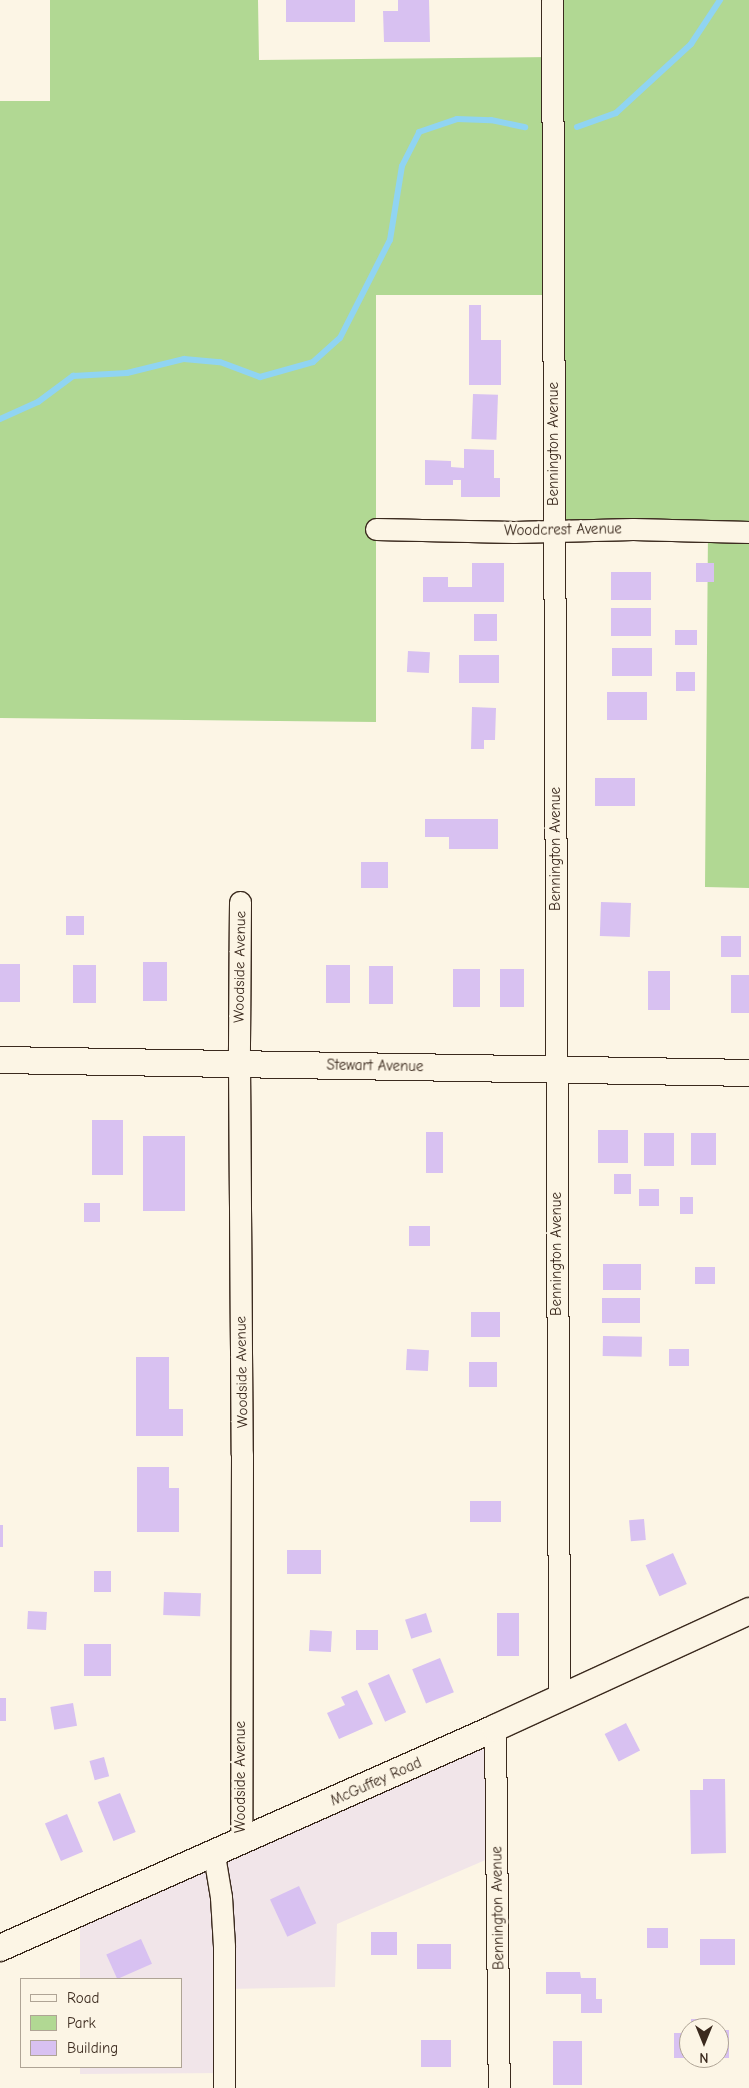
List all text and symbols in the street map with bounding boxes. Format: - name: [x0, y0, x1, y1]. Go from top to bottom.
- street label: Bennington Avenue: [545, 382, 563, 506]
- street label: Woodcrest Avenue: [504, 520, 622, 540]
- street label: Bennington Avenue: [547, 787, 565, 911]
- street label: Woodside Avenue: [230, 911, 250, 1023]
- street label: Stewart Avenue: [326, 1056, 424, 1076]
- street label: Bennington Avenue: [548, 1192, 566, 1316]
- street label: Woodside Avenue: [232, 1316, 252, 1428]
- street label: Woodside Avenue: [232, 1721, 250, 1833]
- street label: McGuffey Road: [328, 1754, 424, 1810]
- street label: Bennington Avenue: [488, 1846, 508, 1970]
- legend: [20, 1978, 182, 2068]
- text: Road: [67, 1989, 99, 2007]
- text: Park: [67, 2014, 96, 2032]
- north arrow: [679, 2018, 729, 2068]
- text: Building: [67, 2039, 118, 2057]
- text: N: [699, 2049, 709, 2066]

